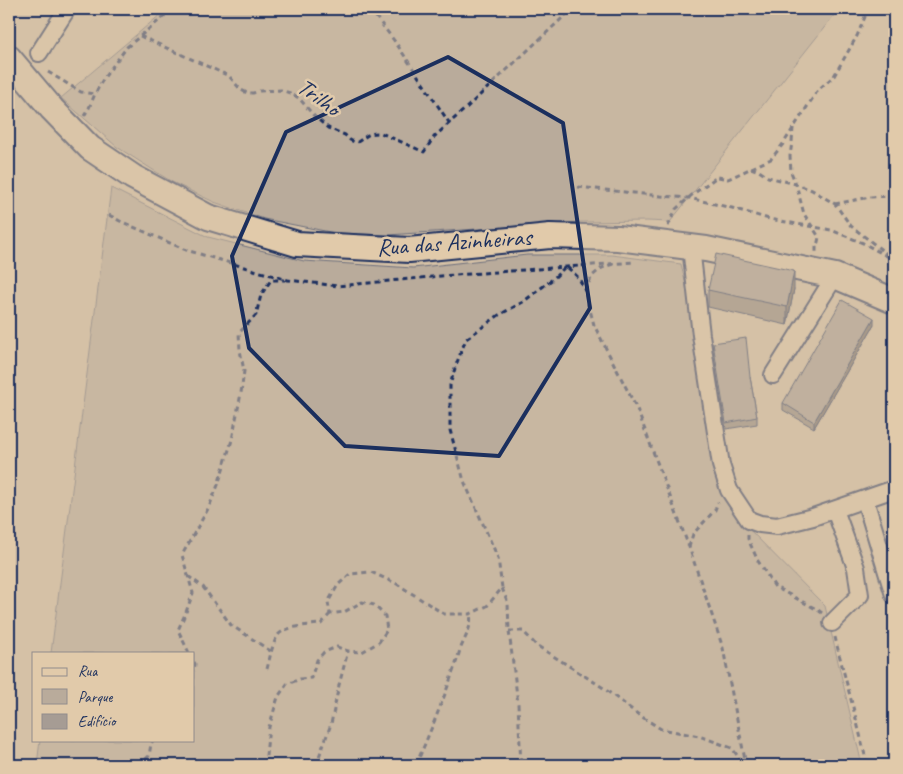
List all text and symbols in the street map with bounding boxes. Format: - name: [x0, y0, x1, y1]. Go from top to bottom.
- street label: Trilho: [292, 71, 348, 124]
- street label: Rua das Azinheiras: [376, 221, 535, 262]
- legend: [32, 652, 195, 742]
- text: Rua: [78, 662, 98, 681]
- text: Parque: [78, 688, 114, 707]
- text: Edifício: [78, 712, 117, 731]

